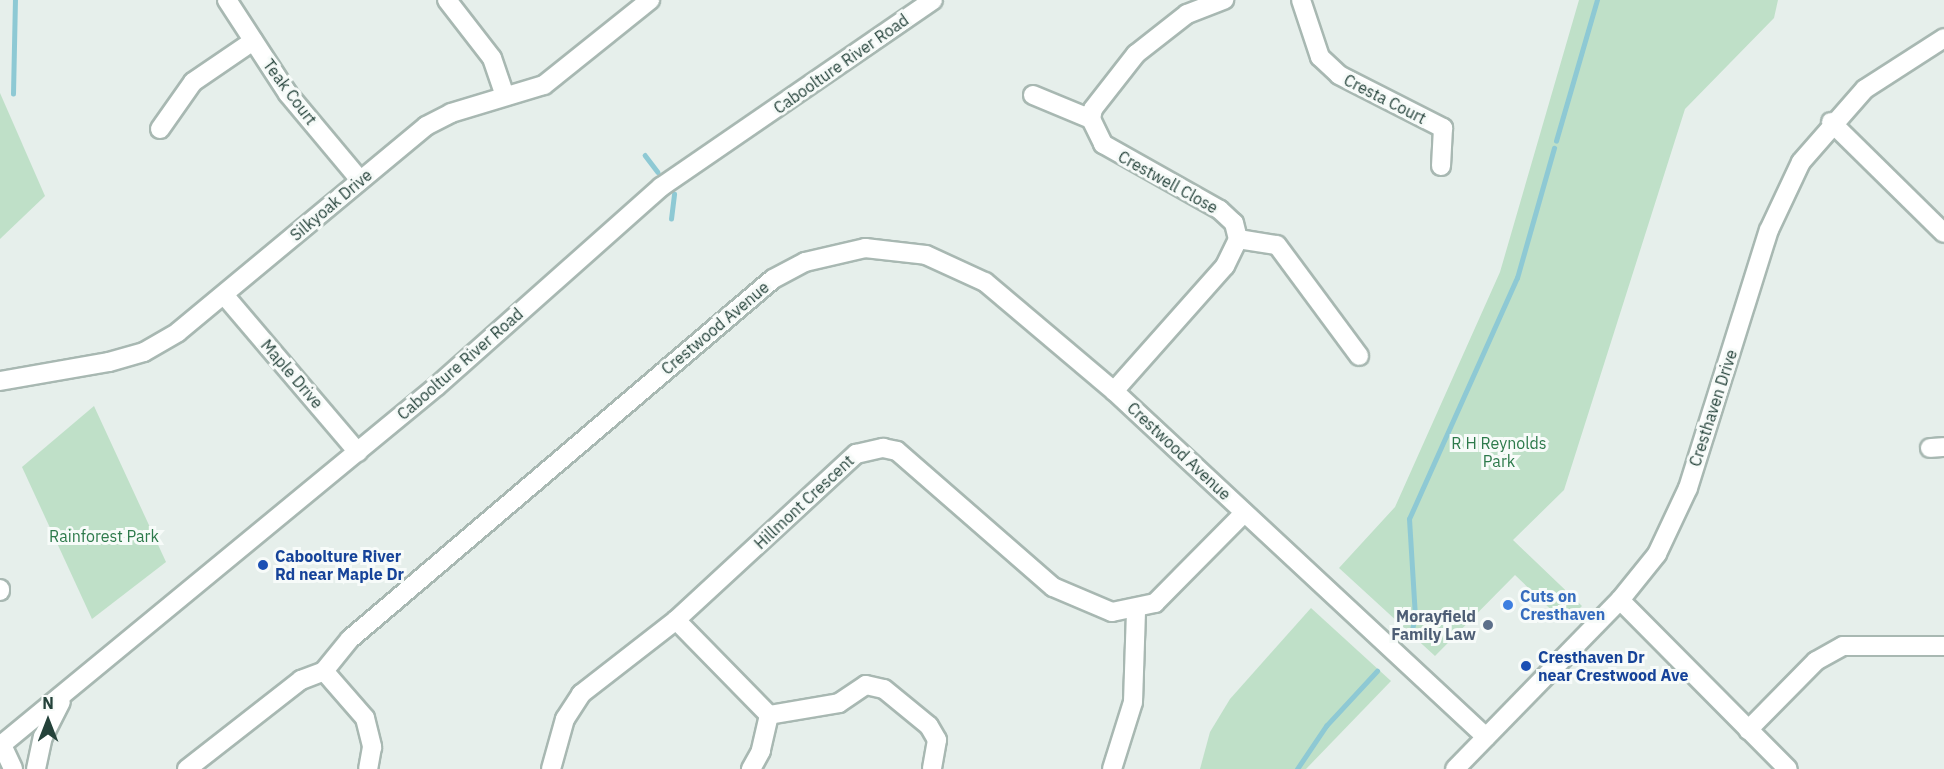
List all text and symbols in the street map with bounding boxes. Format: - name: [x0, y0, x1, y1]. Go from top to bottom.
- street label: Caboolture River Road: [770, 10, 912, 118]
- street label: Teak Court: [259, 55, 321, 129]
- street label: Cresta Court: [1341, 70, 1429, 128]
- street label: Crestwell Close: [1115, 147, 1221, 217]
- street label: Silkyoak Drive: [286, 165, 376, 245]
- street label: Crestwood Avenue: [657, 277, 773, 379]
- street label: Caboolture River Road: [393, 304, 527, 424]
- street label: Maple Drive: [257, 336, 327, 412]
- street label: Cresthaven Drive: [1685, 347, 1741, 469]
- street label: Crestwood Avenue: [1123, 398, 1235, 504]
- park label: R H Reynolds Park: [1451, 433, 1547, 471]
- street label: Hillmont Crescent: [750, 451, 858, 553]
- park label: Rainforest Park: [49, 526, 159, 546]
- place label: Caboolture River Rd near Maple Dr: [275, 546, 404, 584]
- marker: Caboolture River Rd near Maple Dr: [256, 558, 270, 572]
- place label: Cuts on Cresthaven: [1520, 586, 1605, 624]
- marker: Cuts on Cresthaven: [1501, 598, 1515, 612]
- place label: Morayfield Family Law: [1391, 606, 1476, 644]
- marker: Morayfield Family Law: [1481, 618, 1495, 632]
- place label: Cresthaven Dr near Crestwood Ave: [1538, 647, 1689, 685]
- marker: Cresthaven Dr near Crestwood Ave: [1519, 659, 1533, 673]
- north arrow: [18, 691, 78, 751]
- text: N: [42, 693, 54, 713]

